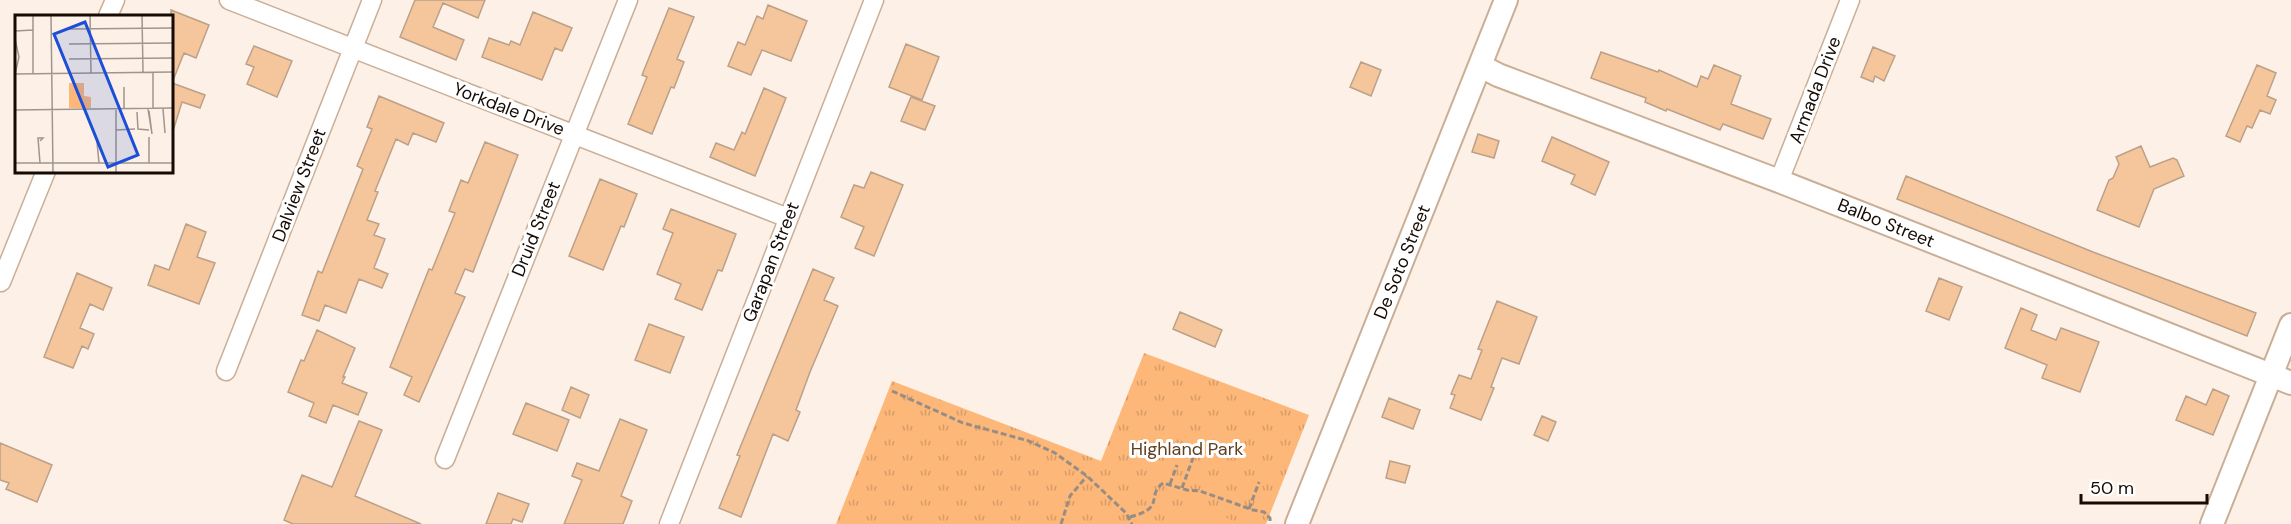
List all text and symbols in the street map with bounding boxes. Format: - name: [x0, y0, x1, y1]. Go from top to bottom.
- inset map: [15, 15, 172, 172]
- street label: Armada Drive: [1784, 33, 1846, 147]
- street label: Yorkdale Drive: [450, 77, 568, 141]
- street label: Dalview Street: [266, 125, 332, 245]
- street label: Druid Street: [506, 178, 566, 280]
- street label: Balbo Street: [1834, 193, 1938, 253]
- street label: Garapan Street: [737, 198, 805, 326]
- street label: De Soto Street: [1368, 201, 1436, 323]
- park label: Highland Park: [1131, 437, 1243, 461]
- scale bar: [2081, 467, 2207, 505]
- text: 50 m: [2090, 476, 2134, 500]

